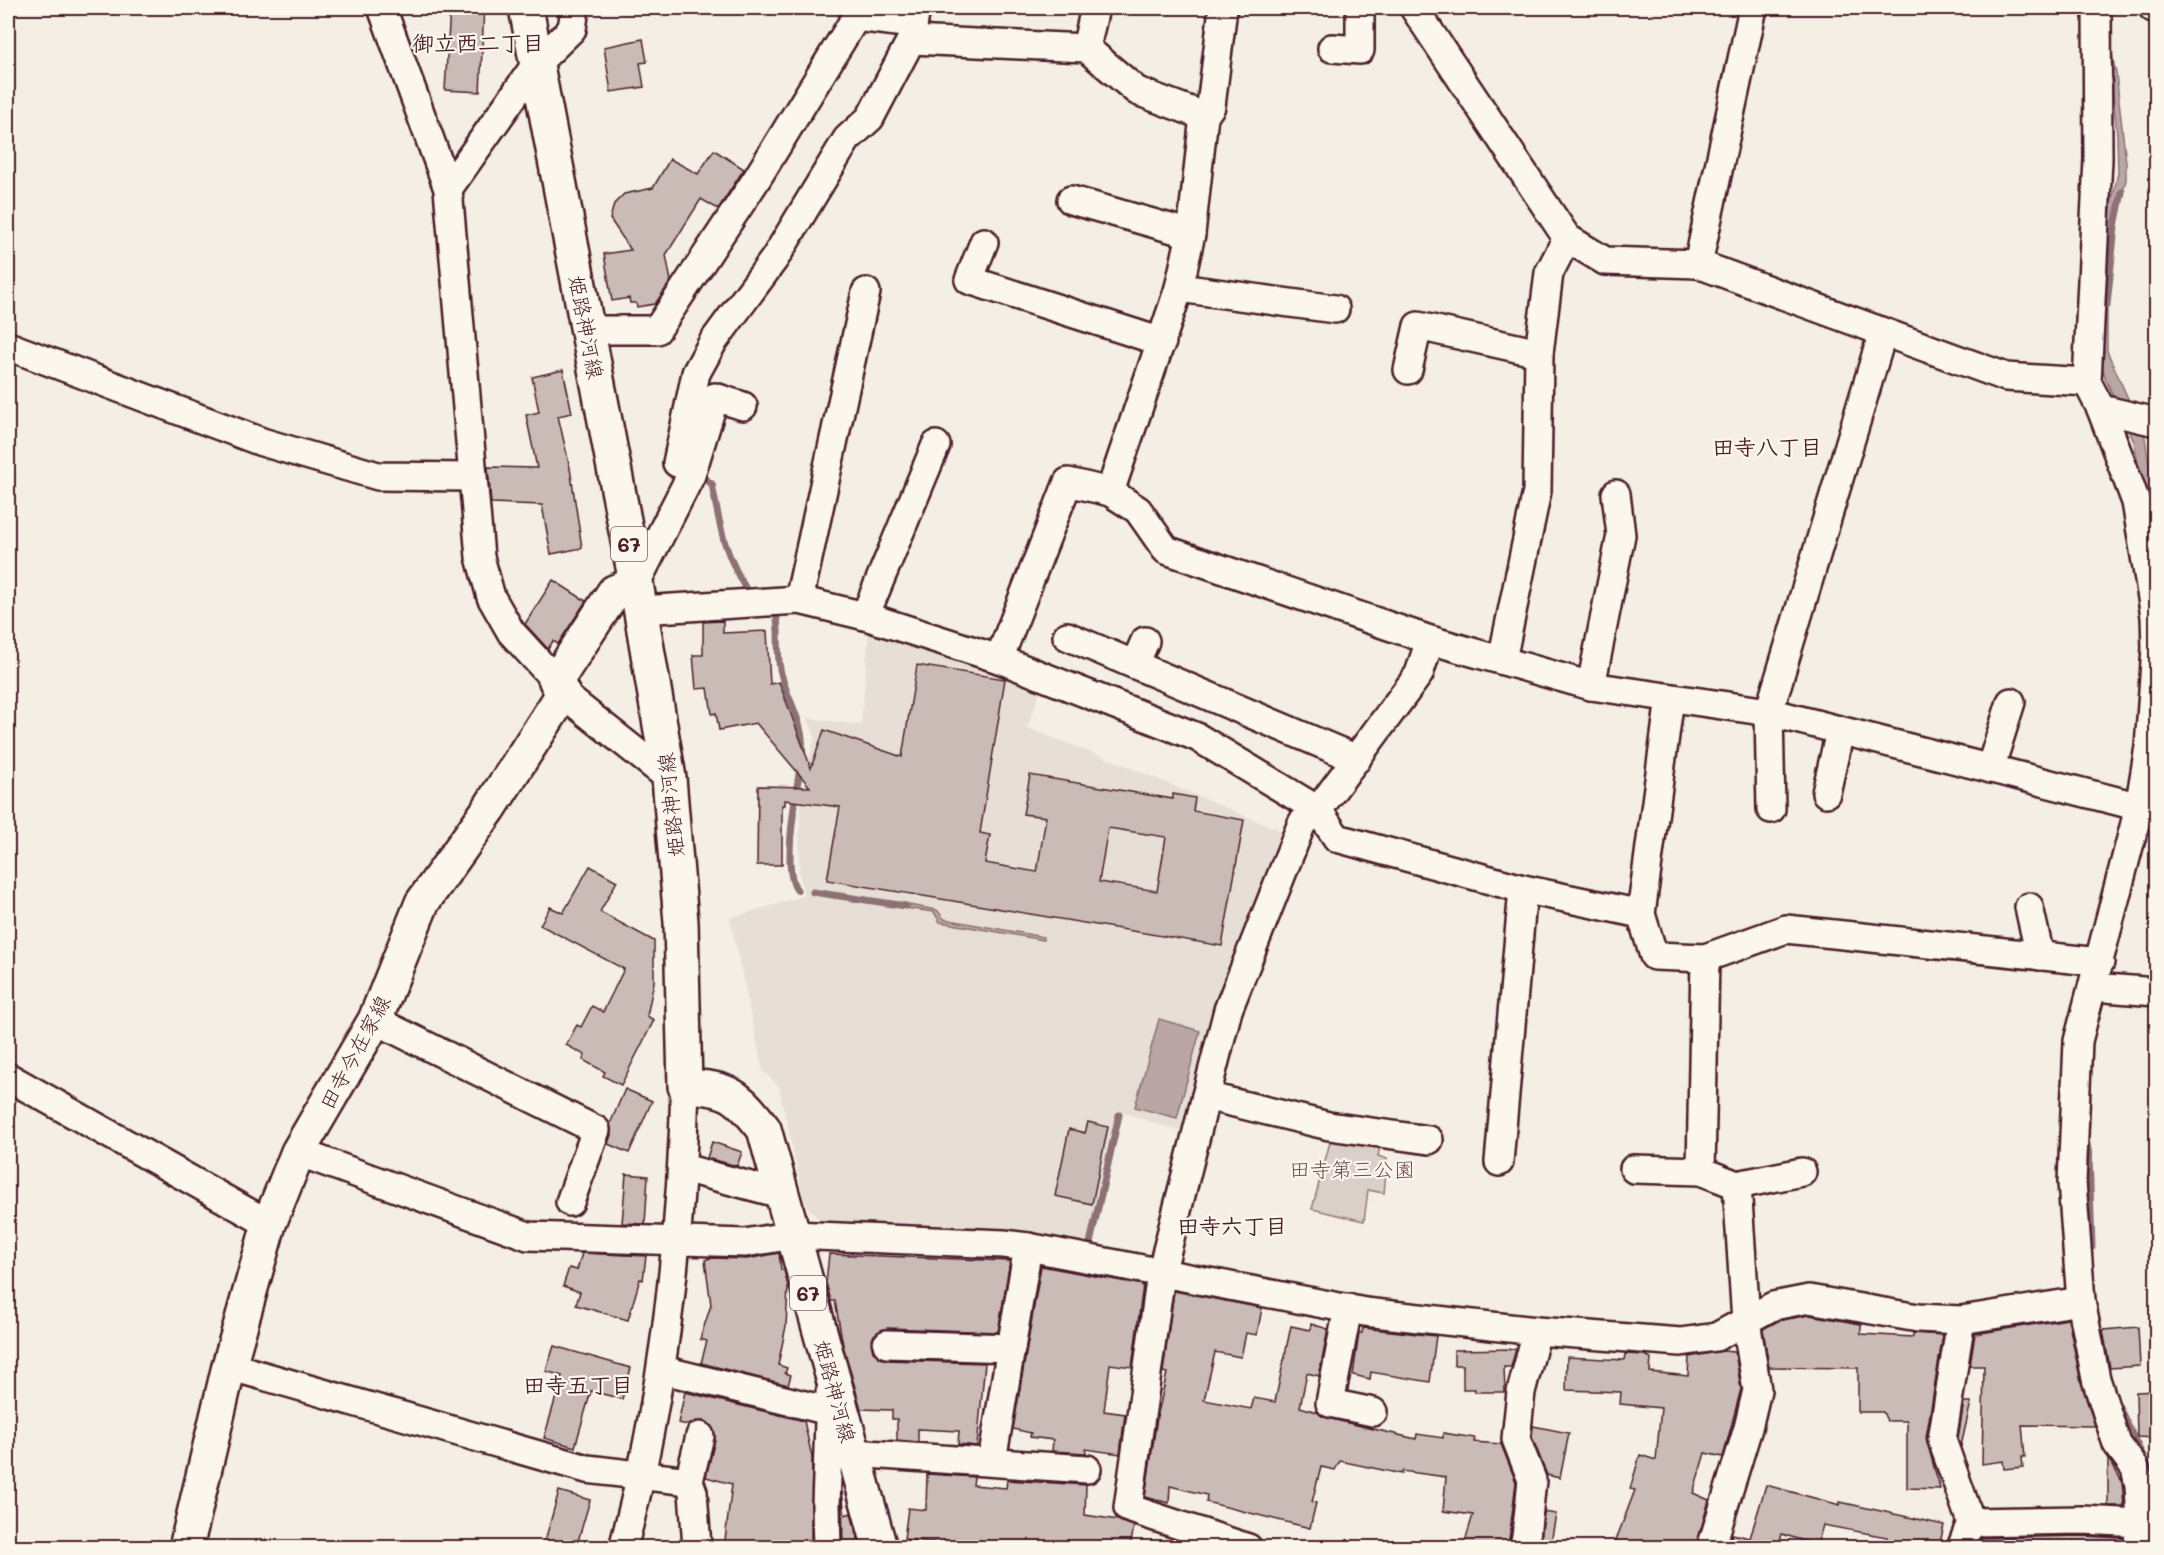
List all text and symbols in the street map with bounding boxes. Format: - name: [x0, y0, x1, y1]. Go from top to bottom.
- district label: 御立西二丁目: [412, 28, 544, 57]
- street label: 姫路神河線: [564, 273, 610, 381]
- district label: 田寺八丁目: [1712, 432, 1822, 461]
- road number: 67: [611, 527, 647, 561]
- street label: 姫路神河線: [651, 751, 689, 859]
- street label: 田寺今在家線: [313, 990, 395, 1114]
- park label: 田寺第三公園: [1289, 1155, 1415, 1182]
- district label: 田寺六丁目: [1177, 1211, 1287, 1240]
- road number: 67: [790, 1276, 826, 1310]
- street label: 姫路神河線: [809, 1337, 863, 1445]
- district label: 田寺五丁目: [523, 1370, 633, 1399]

